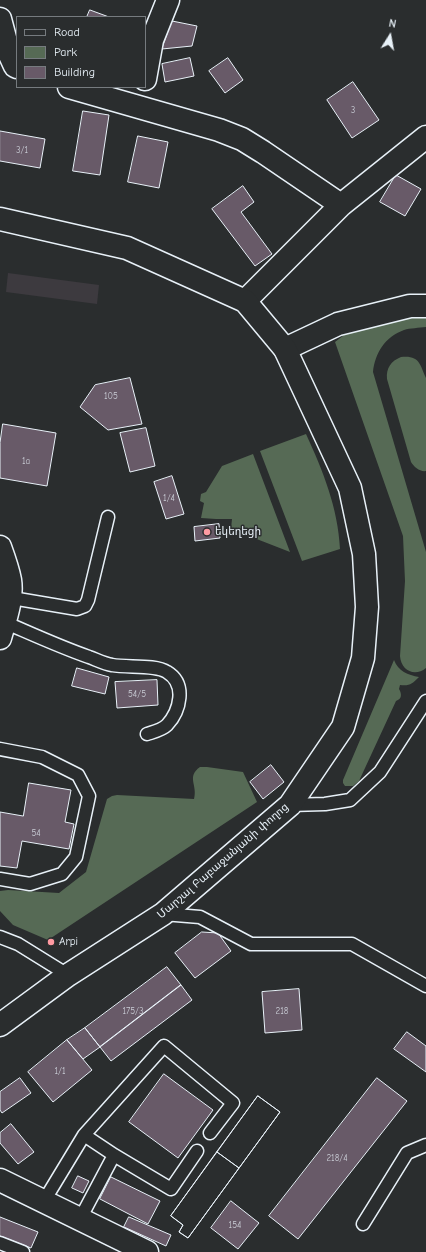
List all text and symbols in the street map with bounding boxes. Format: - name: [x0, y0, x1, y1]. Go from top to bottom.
- legend: [16, 16, 146, 88]
- north arrow: [370, 16, 410, 56]
- text: N: [388, 17, 397, 31]
- text: Road: [54, 25, 80, 39]
- text: Park: [54, 45, 77, 59]
- text: Building: [54, 65, 95, 79]
- house number: 3: [351, 105, 355, 115]
- house number: 3/1: [16, 145, 28, 155]
- house number: 105: [104, 391, 118, 401]
- house number: 1a: [22, 456, 30, 466]
- house number: 1/4: [163, 493, 175, 503]
- place label: եկեղեցի: [215, 525, 261, 539]
- marker: եկեղեցի: [202, 527, 212, 537]
- house number: 54/5: [128, 689, 146, 699]
- street label: Մարշալ Բաբաջանյանի փողոց: [155, 800, 291, 922]
- house number: 54: [31, 828, 41, 838]
- place label: Arpi: [59, 935, 78, 949]
- marker: Arpi: [46, 937, 56, 947]
- house number: 175/3: [122, 1006, 144, 1016]
- house number: 218: [276, 1006, 288, 1016]
- house number: 1/1: [54, 1066, 66, 1076]
- house number: 218/4: [326, 1153, 348, 1163]
- house number: 154: [229, 1220, 241, 1230]

